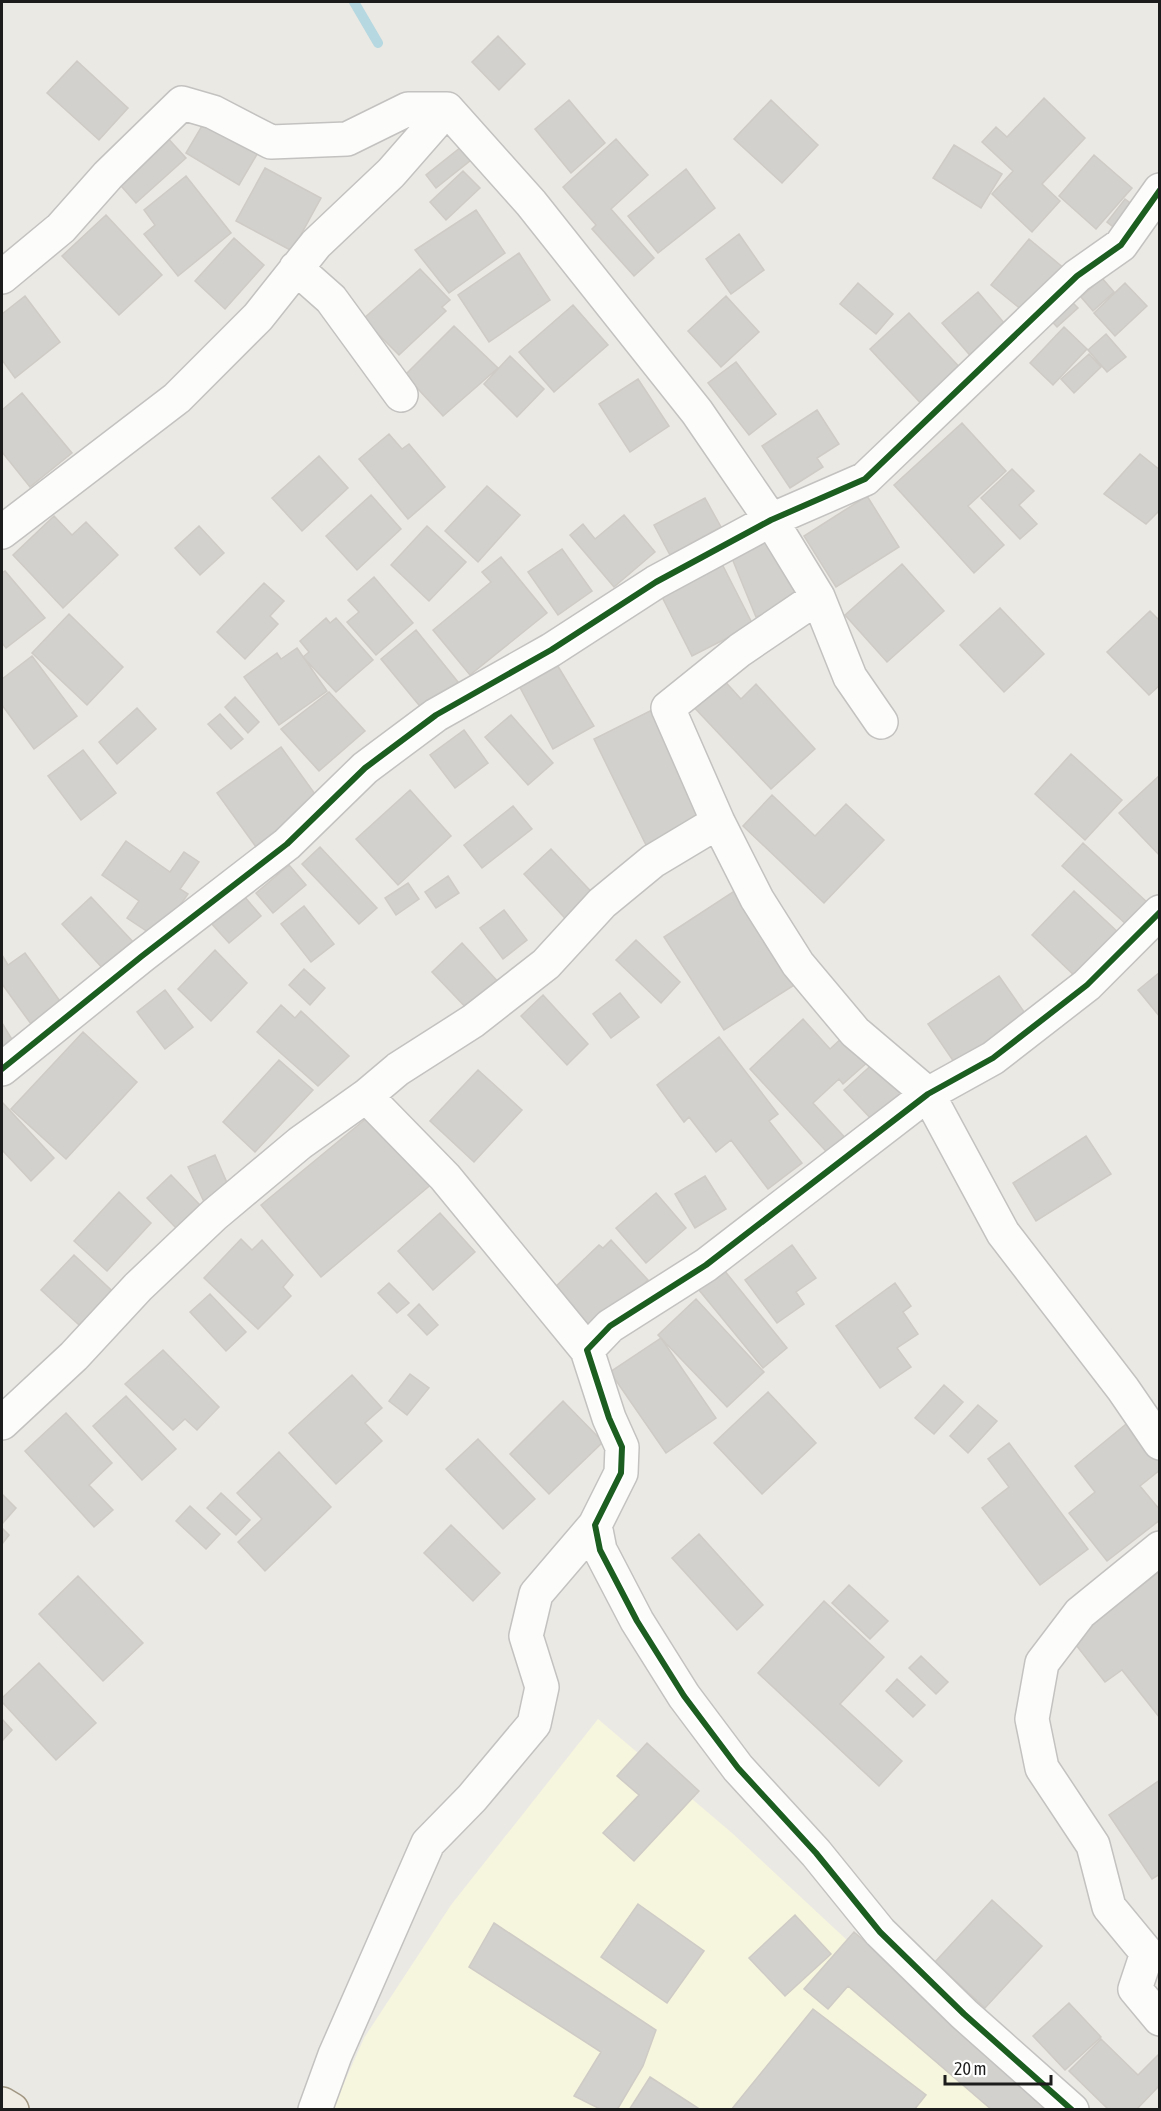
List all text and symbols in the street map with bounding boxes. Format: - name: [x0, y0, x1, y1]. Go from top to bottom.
- scale bar: [945, 2048, 1052, 2086]
- text: 20 m: [954, 2058, 986, 2079]

